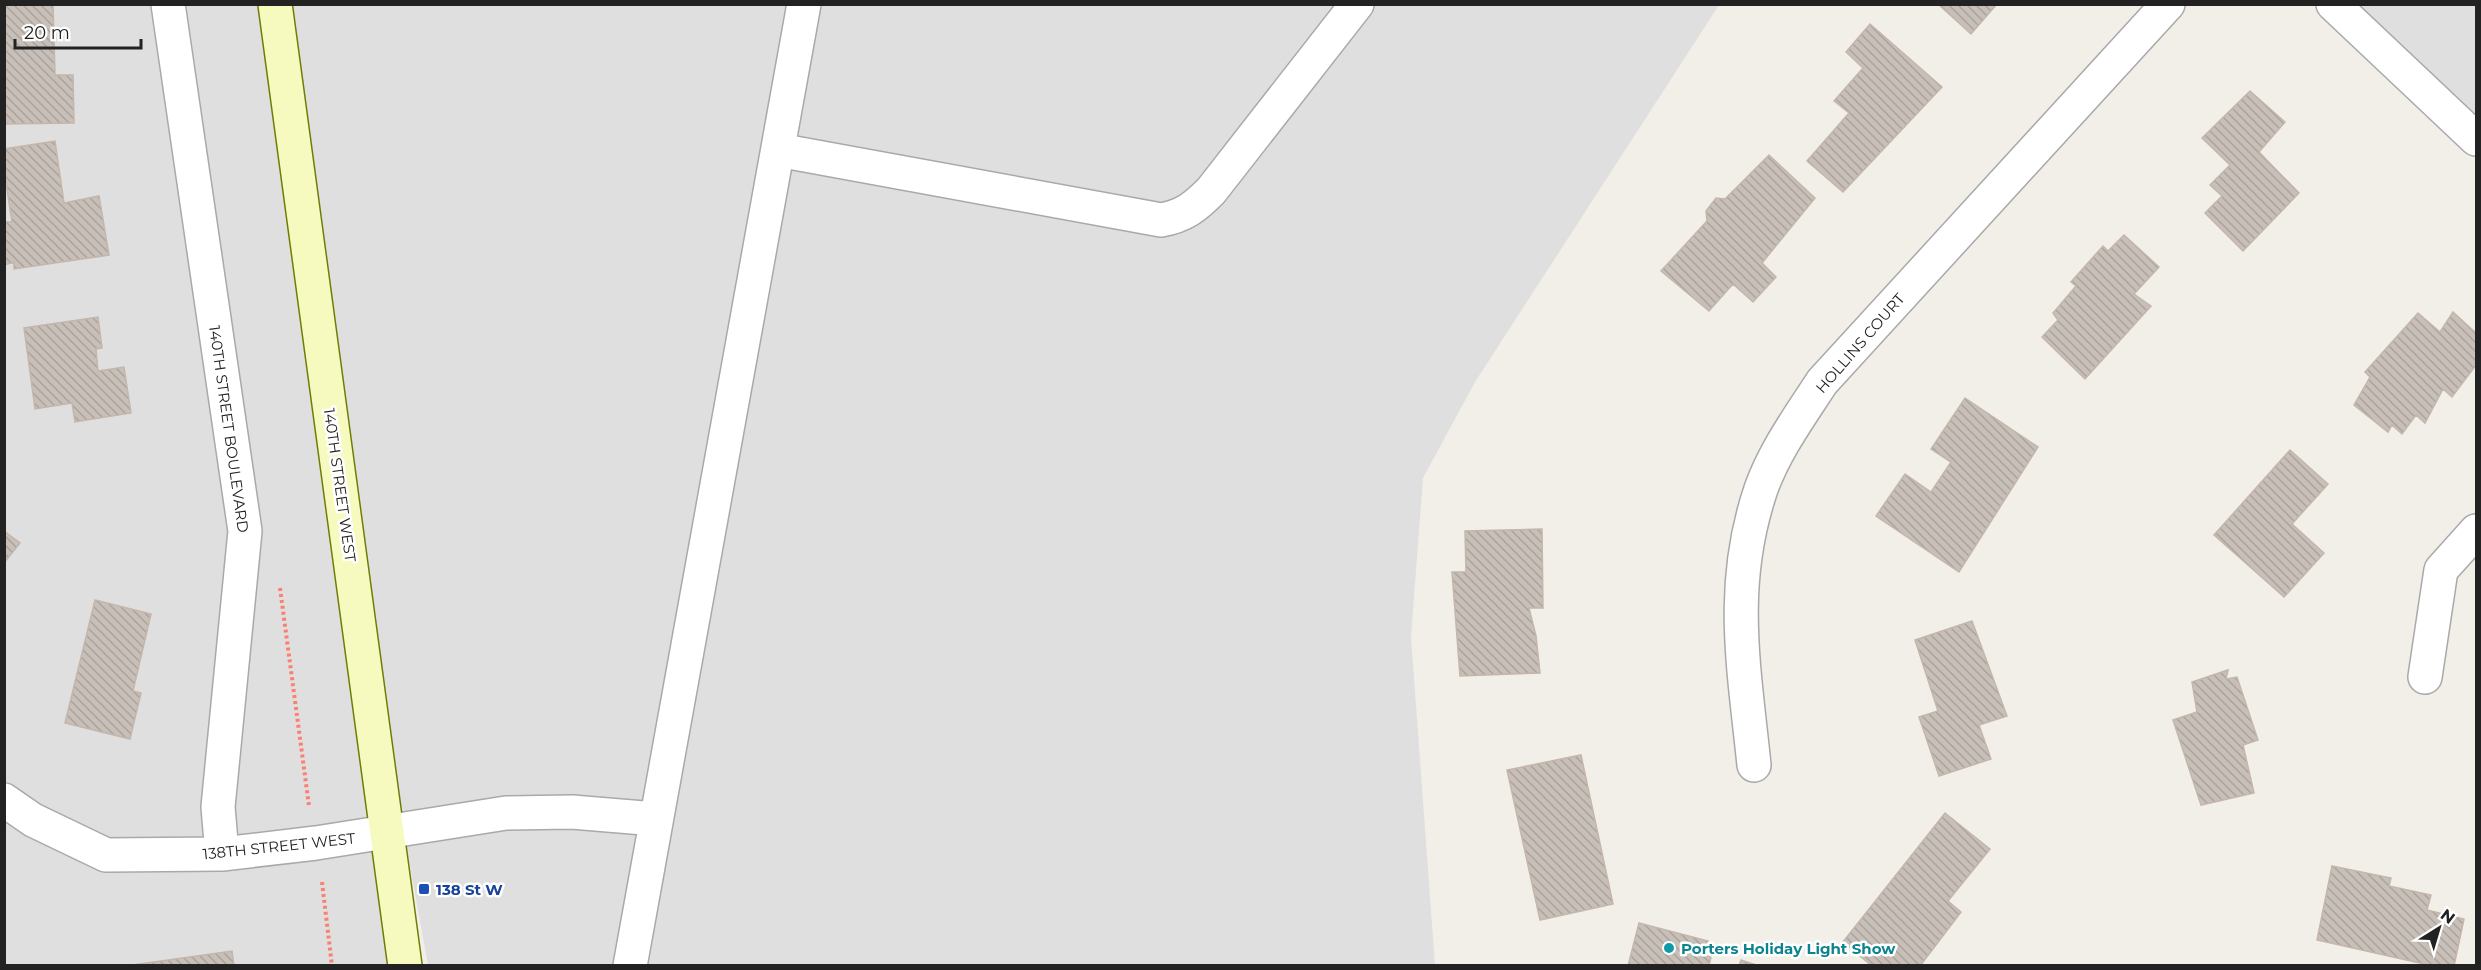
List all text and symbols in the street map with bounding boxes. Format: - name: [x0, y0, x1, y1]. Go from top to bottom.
- scale bar: [15, 12, 141, 50]
- text: 20 m: [24, 22, 70, 44]
- street label: HOLLINS COURT: [1811, 289, 1909, 397]
- street label: 140TH STREET BOULEVARD: [205, 324, 253, 534]
- street label: 140TH STREET WEST: [320, 407, 360, 563]
- street label: 138TH STREET WEST: [202, 828, 357, 863]
- place label: 138 St W: [436, 880, 503, 899]
- marker: 138 St W: [417, 882, 431, 896]
- north arrow: [2409, 898, 2469, 958]
- text: N: [2437, 905, 2459, 928]
- place label: Porters Holiday Light Show: [1681, 939, 1896, 958]
- marker: Porters Holiday Light Show: [1662, 941, 1676, 955]

